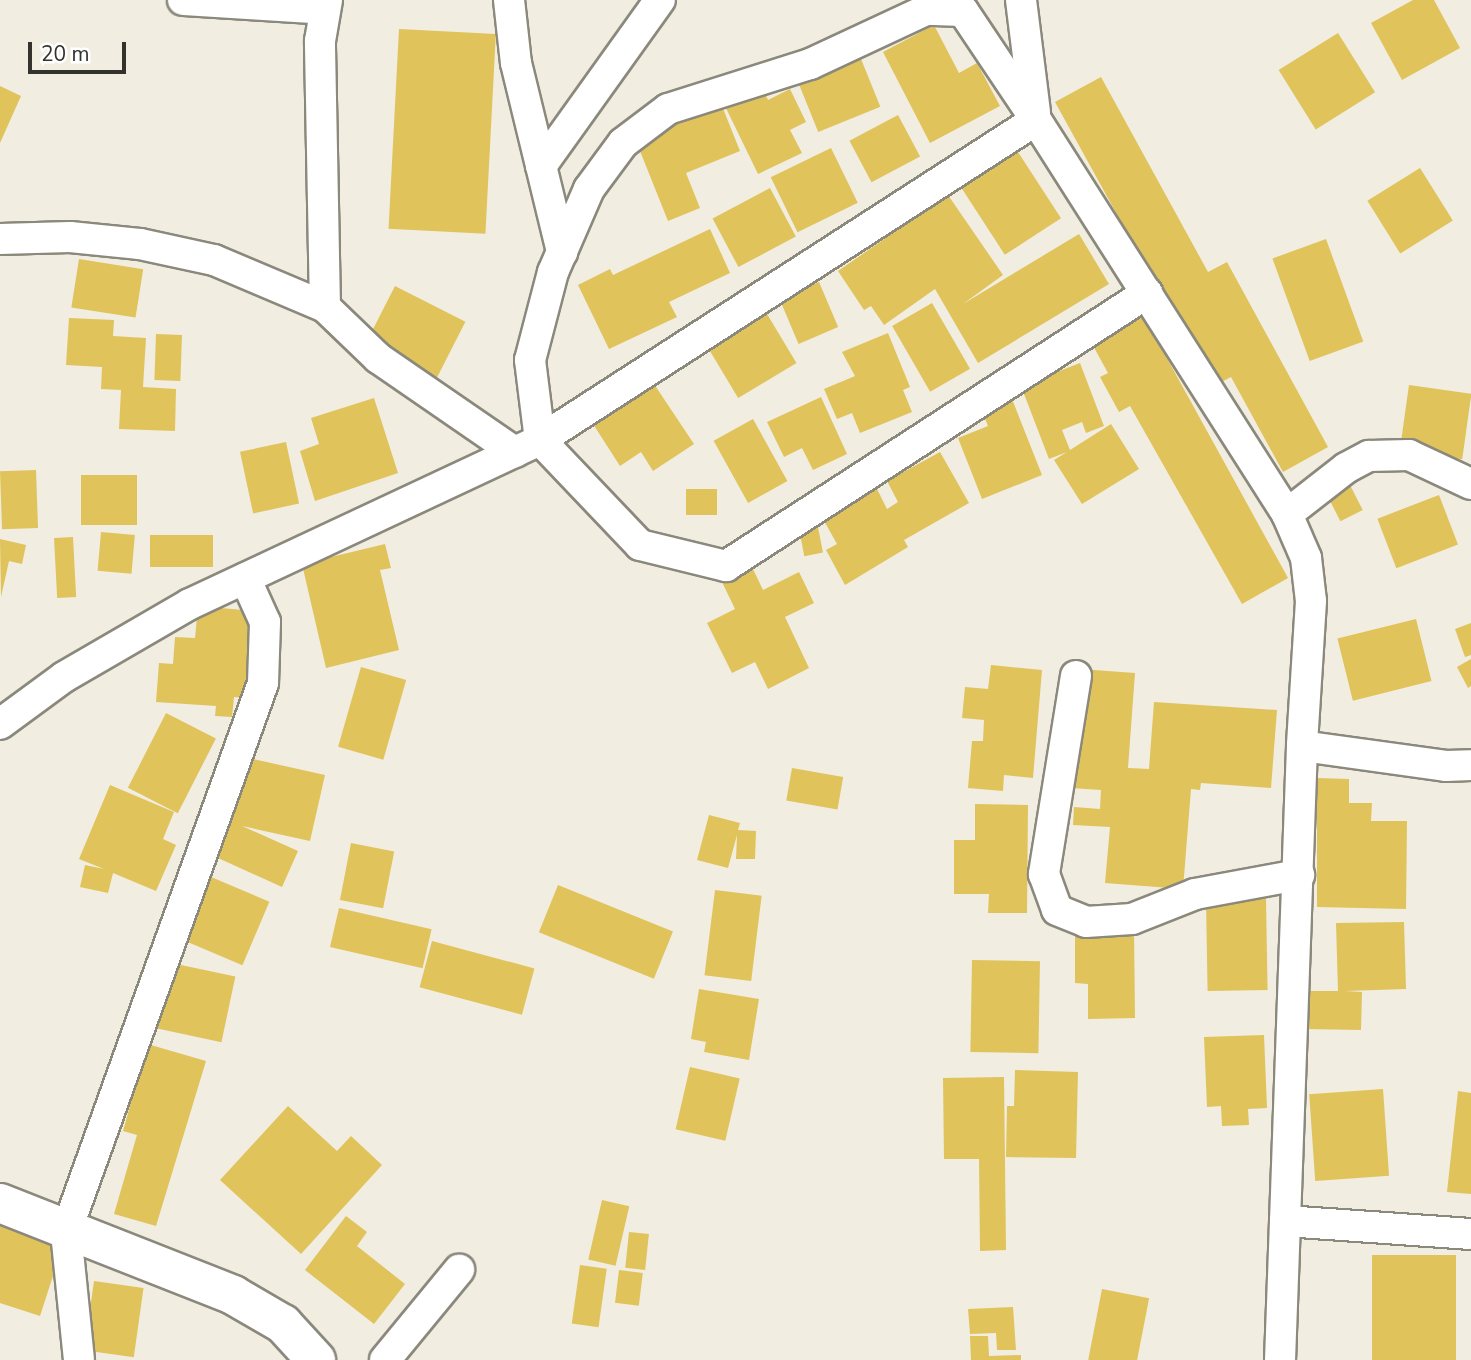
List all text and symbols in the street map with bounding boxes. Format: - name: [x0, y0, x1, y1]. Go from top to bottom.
- scale bar: [32, 28, 130, 72]
- text: 20 m: [41, 40, 90, 68]

